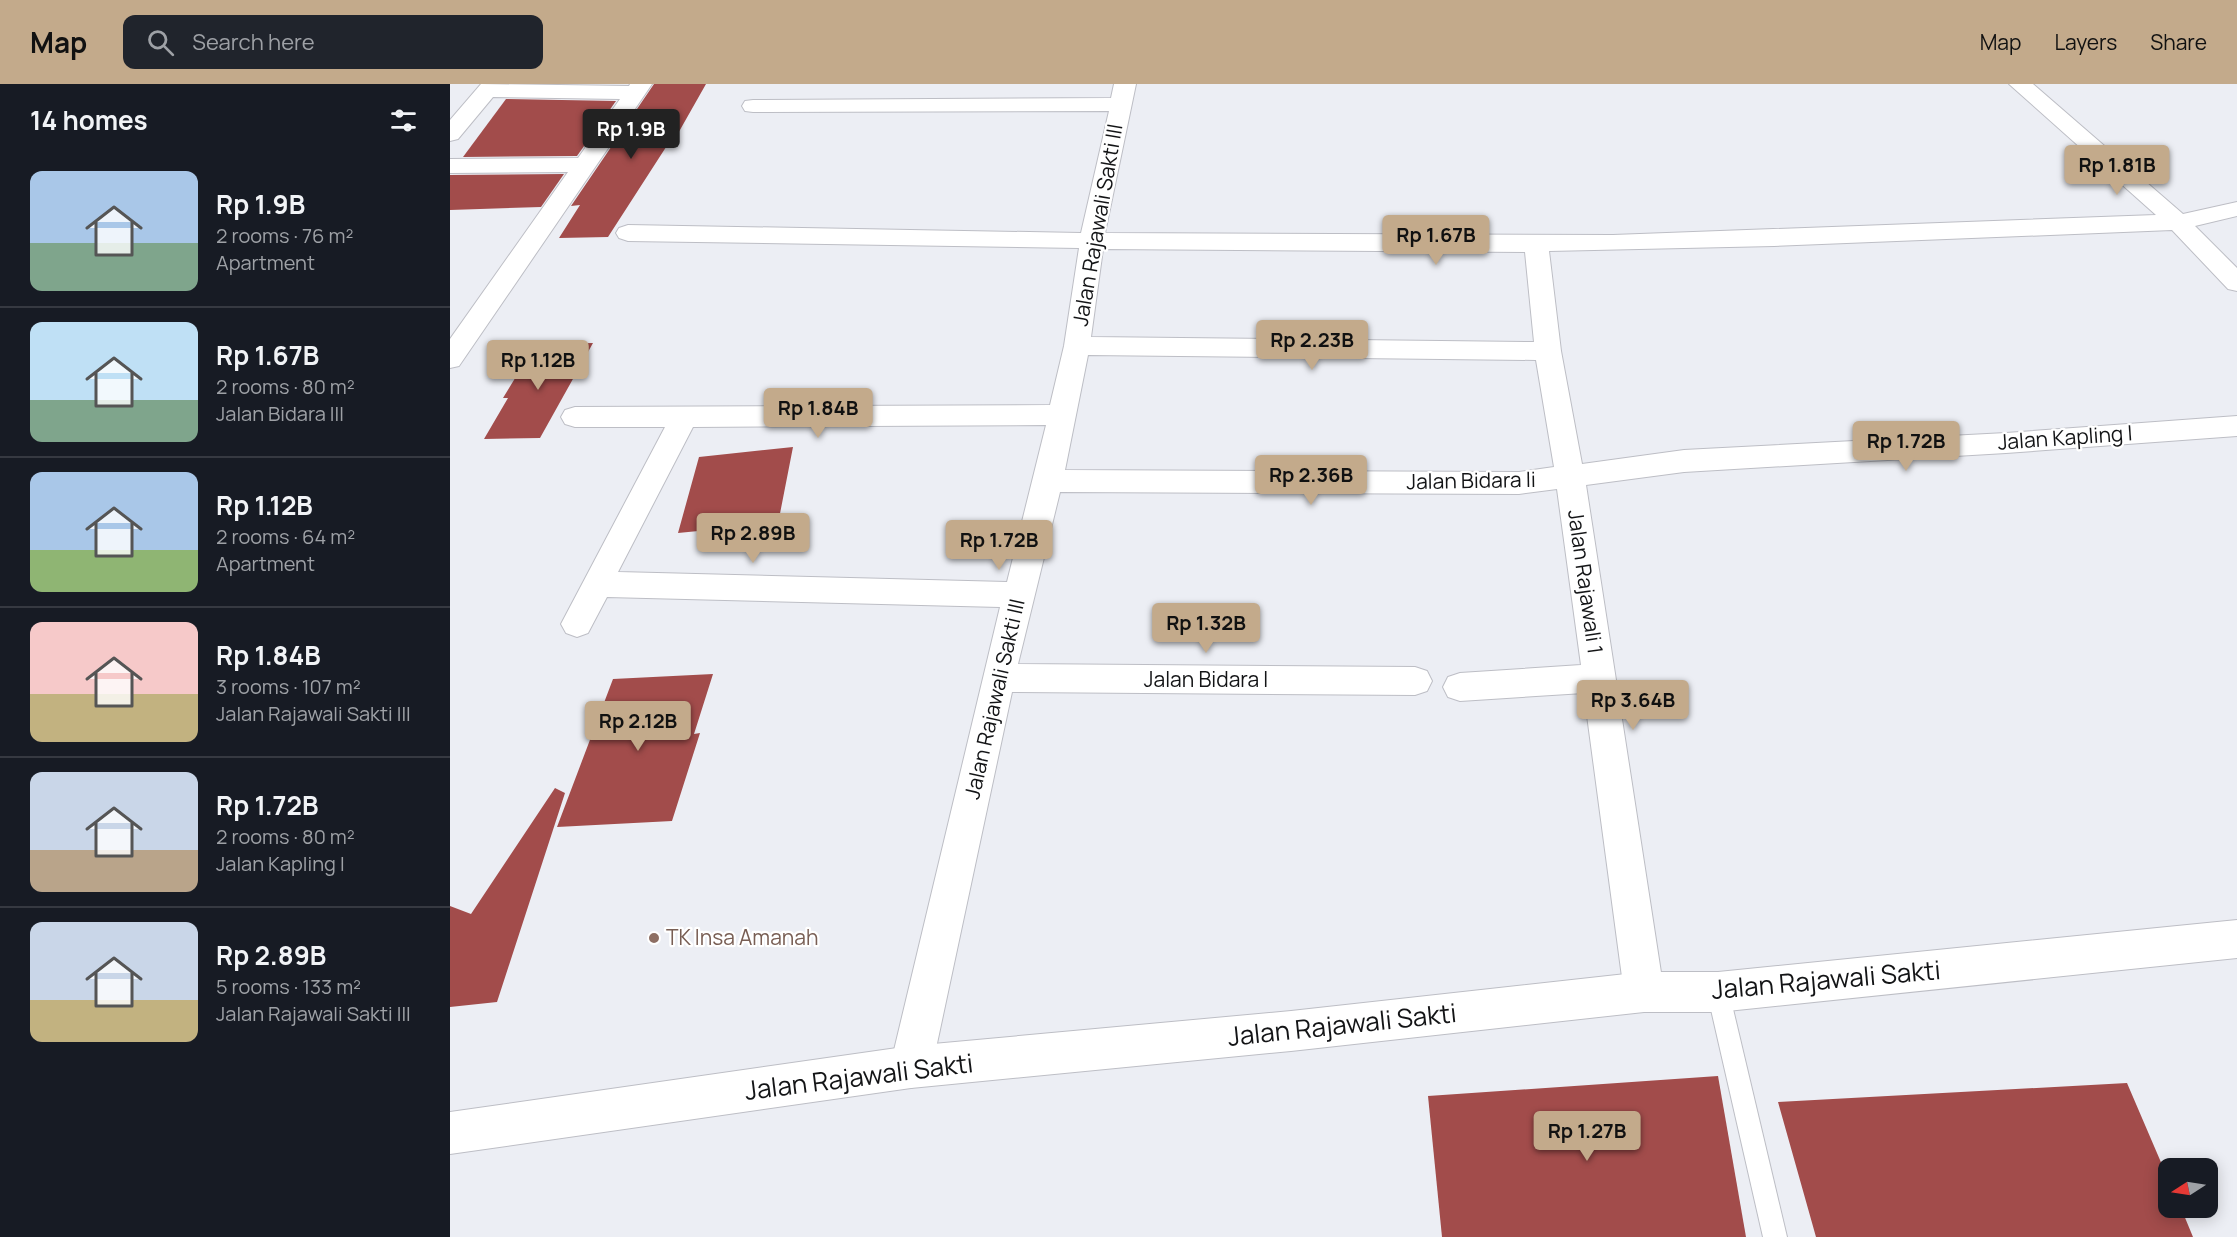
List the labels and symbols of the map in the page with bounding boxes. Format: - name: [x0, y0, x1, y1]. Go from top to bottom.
- pin: Rp 1.9B: [576, 109, 686, 160]
- street label: Jalan Rajawali Sakti III: [1065, 122, 1129, 328]
- pin: Rp 1.81B: [2055, 145, 2179, 196]
- pin: Rp 1.67B: [1374, 215, 1498, 266]
- pin: Rp 2.23B: [1250, 320, 1374, 371]
- pin: Rp 1.12B: [476, 340, 600, 391]
- pin: Rp 1.84B: [756, 388, 880, 439]
- street label: Jalan Kapling I: [1997, 418, 2133, 456]
- pin: Rp 1.72B: [1844, 421, 1968, 472]
- pin: Rp 2.36B: [1249, 455, 1373, 506]
- street label: Jalan Bidara Ii: [1406, 465, 1536, 495]
- street label: Jalan Rajawali 1: [1562, 508, 1610, 656]
- pin: Rp 2.89B: [691, 513, 815, 564]
- pin: Rp 1.72B: [937, 520, 1061, 571]
- street label: Jalan Rajawali Sakti III: [957, 596, 1031, 802]
- pin: Rp 1.32B: [1144, 603, 1268, 654]
- street label: Jalan Bidara I: [1144, 665, 1268, 693]
- pin: Rp 3.64B: [1571, 680, 1695, 731]
- pin: Rp 2.12B: [576, 701, 700, 752]
- place label: TK Insa Amanah: [666, 923, 818, 951]
- marker: TK Insa Amanah: [647, 931, 661, 945]
- street label: Jalan Rajawali Sakti: [1710, 951, 1942, 1007]
- street label: Jalan Rajawali Sakti: [1226, 994, 1458, 1054]
- street label: Jalan Rajawali Sakti: [743, 1044, 975, 1108]
- pin: Rp 1.27B: [1525, 1111, 1649, 1162]
- north arrow: [2158, 1158, 2218, 1218]

